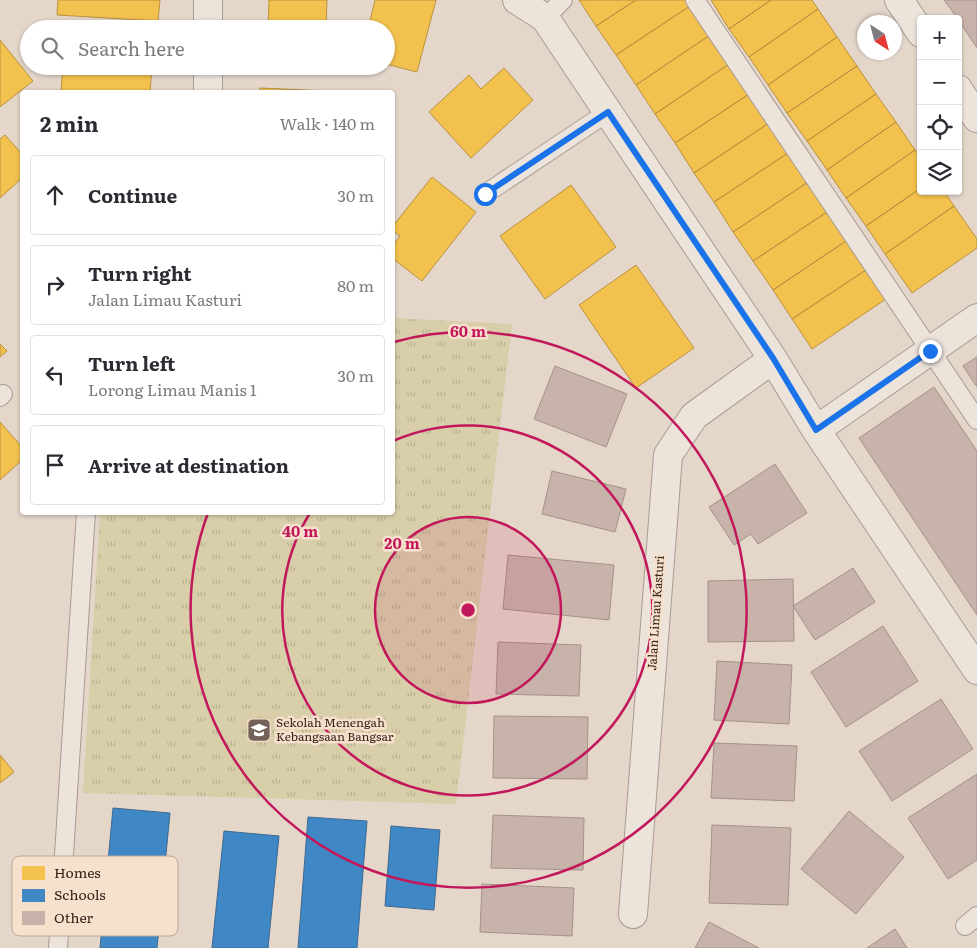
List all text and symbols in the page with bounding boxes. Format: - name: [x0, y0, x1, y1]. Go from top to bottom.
- north arrow: [857, 15, 902, 60]
- map controls: [917, 15, 962, 195]
- button: +: [917, 15, 962, 60]
- search box: [20, 20, 395, 75]
- icon: search: [38, 34, 66, 62]
- text: Search here: [78, 34, 185, 62]
- button: −: [917, 60, 962, 105]
- button: locate: [917, 105, 962, 150]
- text: 2 min: [40, 107, 99, 138]
- text: Walk · 140 m: [280, 111, 375, 135]
- button: layers: [917, 150, 962, 195]
- icon: ahead: [41, 181, 69, 209]
- text: Continue: [88, 181, 177, 209]
- text: 30 m: [337, 183, 374, 207]
- route start: [474, 183, 497, 206]
- text: Turn right: [88, 259, 192, 287]
- icon: right: [41, 271, 69, 299]
- text: 80 m: [337, 273, 374, 297]
- text: Jalan Limau Kasturi: [88, 287, 242, 311]
- text: 60 m: [450, 319, 486, 342]
- route end: [919, 340, 942, 363]
- text: Turn left: [88, 349, 175, 377]
- icon: left: [41, 361, 69, 389]
- text: 30 m: [337, 363, 374, 387]
- text: Lorong Limau Manis 1: [88, 377, 256, 401]
- icon: arrive: [41, 451, 69, 479]
- text: Arrive at destination: [88, 451, 289, 479]
- text: 40 m: [282, 519, 318, 542]
- text: 20 m: [384, 531, 420, 554]
- street label: Jalan Limau Kasturi: [642, 555, 668, 671]
- centre of rings: [459, 601, 477, 619]
- place label: Sekolah Menengah Kebangsaan Bangsar: [276, 713, 394, 745]
- school or university icon: Sekolah Menengah Kebangsaan Bangsar: [246, 717, 272, 743]
- legend: [12, 856, 178, 936]
- text: Homes: [54, 862, 101, 882]
- text: Schools: [54, 884, 106, 904]
- text: Other: [54, 907, 94, 927]

